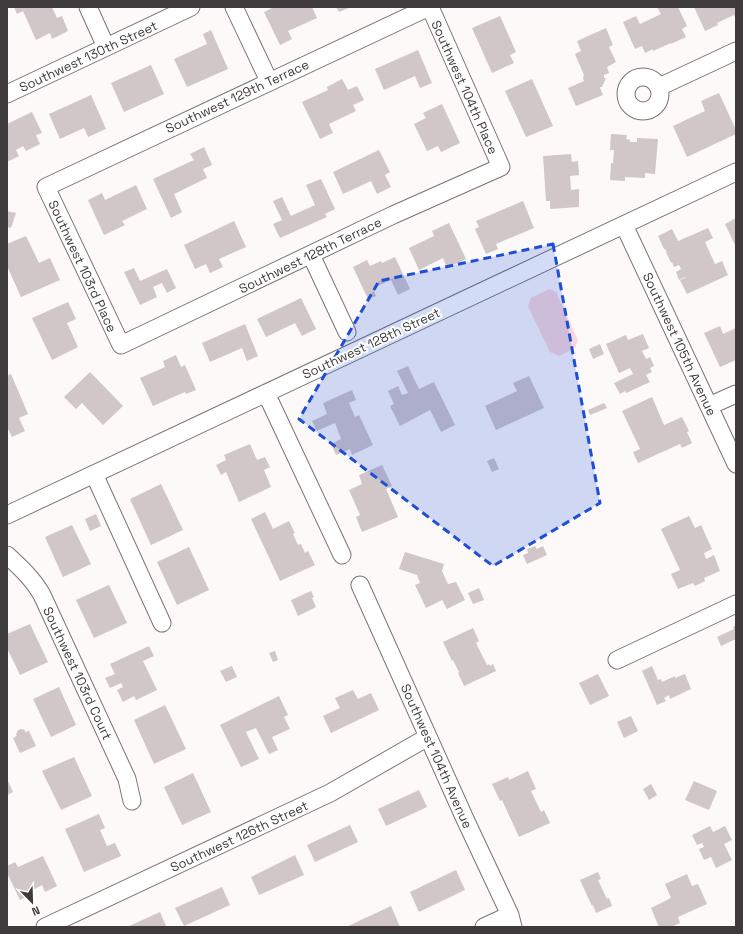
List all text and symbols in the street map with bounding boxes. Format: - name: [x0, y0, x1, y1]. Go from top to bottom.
- street label: Southwest 130th Street: [16, 17, 160, 96]
- street label: Southwest 104th Place: [427, 18, 502, 157]
- street label: Southwest 129th Terrace: [163, 56, 312, 137]
- street label: Southwest 103rd Place: [44, 198, 121, 335]
- street label: Southwest 128th Terrace: [236, 213, 384, 297]
- street label: Southwest 105th Avenue: [639, 270, 720, 419]
- street label: Southwest 128th Street: [300, 304, 443, 383]
- street label: Southwest 103rd Court: [39, 604, 116, 743]
- street label: Southwest 104th Avenue: [397, 681, 476, 831]
- street label: Southwest 126th Street: [168, 797, 311, 876]
- north arrow: [12, 882, 52, 922]
- text: N: [30, 903, 42, 919]

